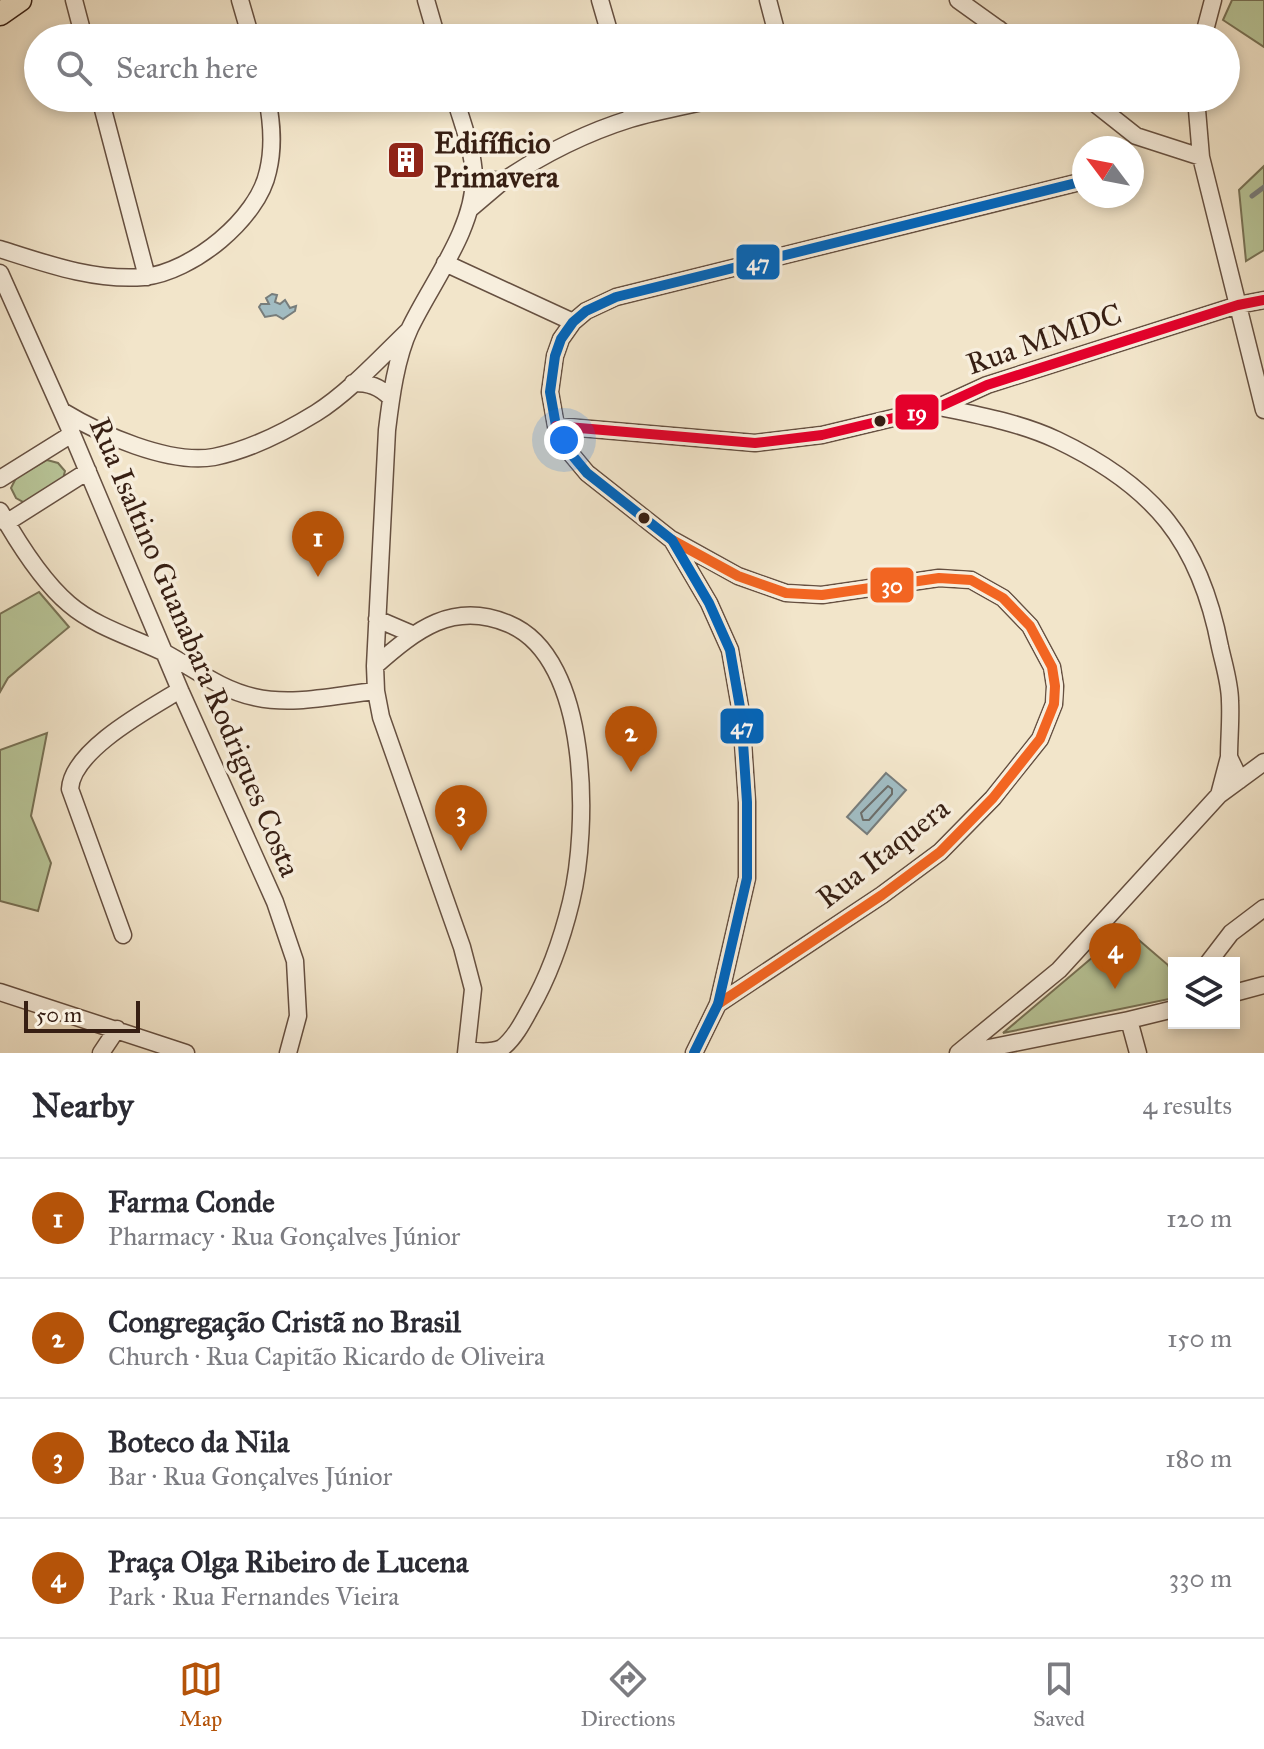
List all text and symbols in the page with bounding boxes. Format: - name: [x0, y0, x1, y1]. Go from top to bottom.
- search box: [24, 24, 1240, 112]
- icon: search: [52, 46, 96, 90]
- text: Search here: [116, 50, 258, 86]
- place label: Edifíficio Primavera: [434, 125, 560, 195]
- north arrow: [1072, 136, 1144, 208]
- building icon: Edifíficio Primavera: [385, 139, 427, 181]
- line badge: 47: [735, 243, 781, 281]
- text: 47: [746, 249, 770, 276]
- street label: Rua MMDC: [962, 296, 1126, 382]
- line badge: 19: [894, 393, 940, 431]
- text: 19: [907, 399, 927, 426]
- street label: Rua Isaltino Guanabara Rodrigues Costa: [82, 412, 308, 882]
- unlabelled marker: [872, 413, 888, 429]
- your location: [544, 420, 584, 460]
- unlabelled marker: [636, 510, 652, 526]
- pin: 1: [292, 511, 344, 577]
- line badge: 30: [869, 566, 915, 604]
- text: 30: [881, 572, 903, 599]
- pin: 2: [605, 706, 657, 772]
- line badge: 47: [719, 707, 765, 745]
- text: 47: [730, 713, 754, 740]
- pin: 3: [435, 785, 487, 851]
- street label: Rua Itaquera: [810, 790, 957, 916]
- pin: 4: [1089, 923, 1141, 989]
- map controls: [1168, 957, 1240, 1029]
- button: layers: [1168, 957, 1240, 1029]
- scale bar: [24, 997, 140, 1033]
- text: 50 m: [36, 1001, 82, 1028]
- text: Nearby: [32, 1085, 134, 1126]
- text: 4 results: [1143, 1089, 1232, 1121]
- text: Farma Conde: [108, 1184, 275, 1220]
- text: 1: [53, 1202, 63, 1234]
- text: 120 m: [1166, 1202, 1232, 1234]
- text: Pharmacy · Rua Gonçalves Júnior: [108, 1220, 460, 1252]
- text: Congregação Cristã no Brasil: [108, 1304, 461, 1340]
- text: 2: [52, 1322, 64, 1354]
- text: 150 m: [1167, 1322, 1232, 1354]
- text: Church · Rua Capitão Ricardo de Oliveira: [108, 1340, 545, 1372]
- text: Boteco da Nila: [108, 1424, 289, 1460]
- text: 3: [53, 1442, 63, 1474]
- text: 180 m: [1165, 1442, 1232, 1474]
- text: Bar · Rua Gonçalves Júnior: [108, 1460, 392, 1492]
- text: Praça Olga Ribeiro de Lucena: [108, 1544, 468, 1580]
- text: 4: [51, 1562, 65, 1594]
- text: 330 m: [1169, 1562, 1232, 1594]
- text: Park · Rua Fernandes Vieira: [108, 1580, 399, 1612]
- tab: Map: [179, 1657, 223, 1732]
- tab: Directions: [580, 1657, 675, 1732]
- tab: Saved: [1033, 1657, 1085, 1732]

